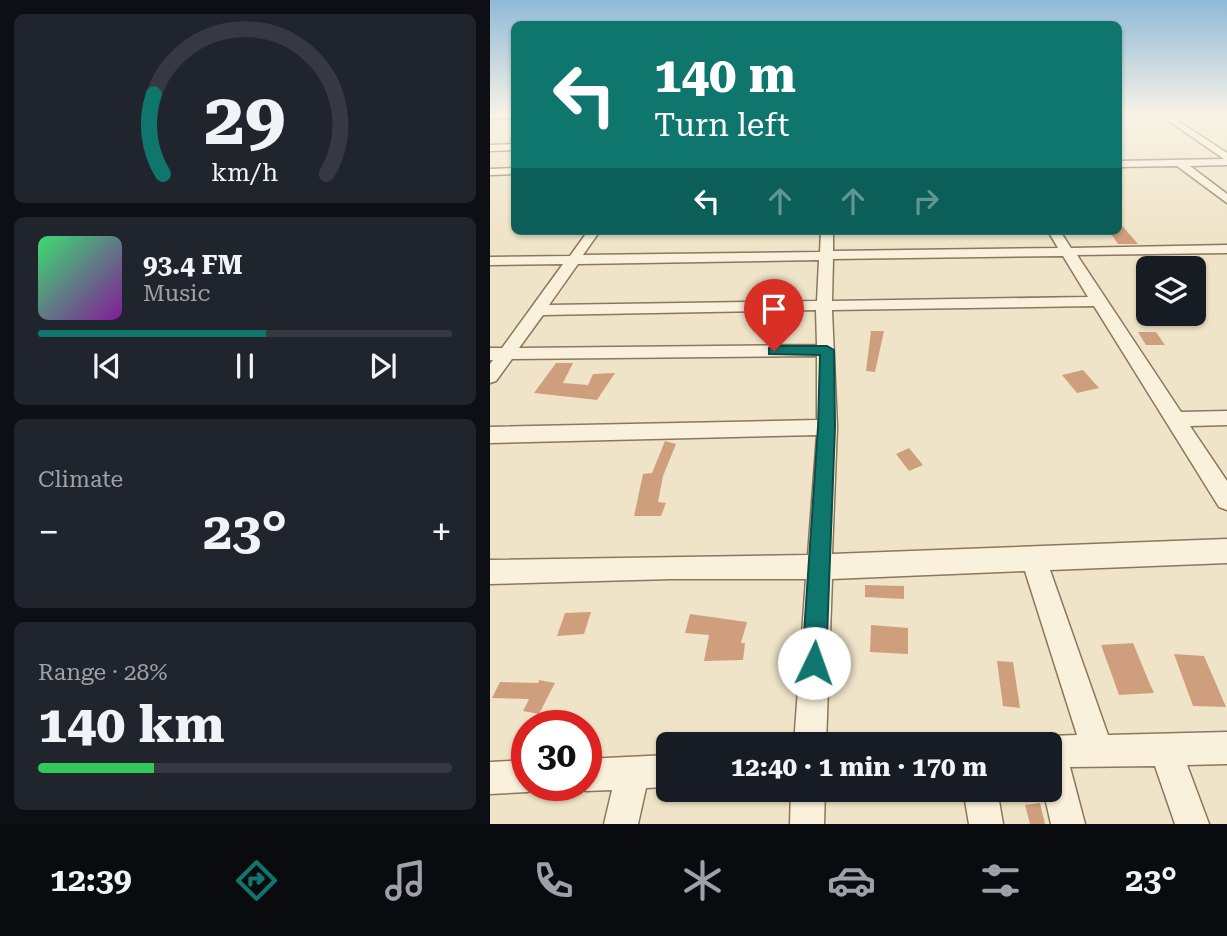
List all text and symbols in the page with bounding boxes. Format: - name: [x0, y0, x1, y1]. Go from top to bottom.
- text: 140 m: [654, 47, 796, 104]
- icon: left: [539, 49, 630, 140]
- text: 29: [204, 78, 286, 163]
- text: Turn left: [654, 106, 789, 144]
- text: km/h: [212, 158, 278, 187]
- icon: left: [688, 182, 726, 220]
- icon: ahead: [761, 182, 799, 220]
- icon: ahead: [834, 182, 872, 220]
- icon: right: [907, 182, 945, 220]
- text: 93.4 FM: [143, 250, 243, 280]
- map controls: [1136, 256, 1206, 326]
- button: layers: [1136, 256, 1206, 326]
- pin: [744, 279, 804, 351]
- text: Music: [143, 280, 210, 307]
- icon: arrive: [755, 290, 793, 328]
- icon: previous: [88, 347, 126, 385]
- icon: pause: [226, 347, 264, 385]
- icon: next: [364, 347, 402, 385]
- text: Climate: [38, 466, 123, 493]
- text: 23°: [203, 501, 287, 562]
- text: −: [38, 510, 59, 554]
- text: +: [431, 510, 452, 554]
- position arrow: [777, 626, 851, 700]
- text: Range · 28%: [38, 659, 167, 686]
- text: 140 km: [38, 694, 225, 755]
- speed limit sign: 30: [511, 710, 602, 801]
- text: 12:40 · 1 min · 170 m: [731, 752, 987, 782]
- icon: directions: [232, 856, 281, 905]
- icon: music: [381, 856, 430, 905]
- icon: phone: [529, 856, 578, 905]
- icon: climate: [678, 856, 727, 905]
- icon: car: [827, 856, 876, 905]
- icon: filters: [976, 856, 1025, 905]
- text: 12:39: [50, 861, 132, 899]
- text: 23°: [1125, 861, 1177, 899]

